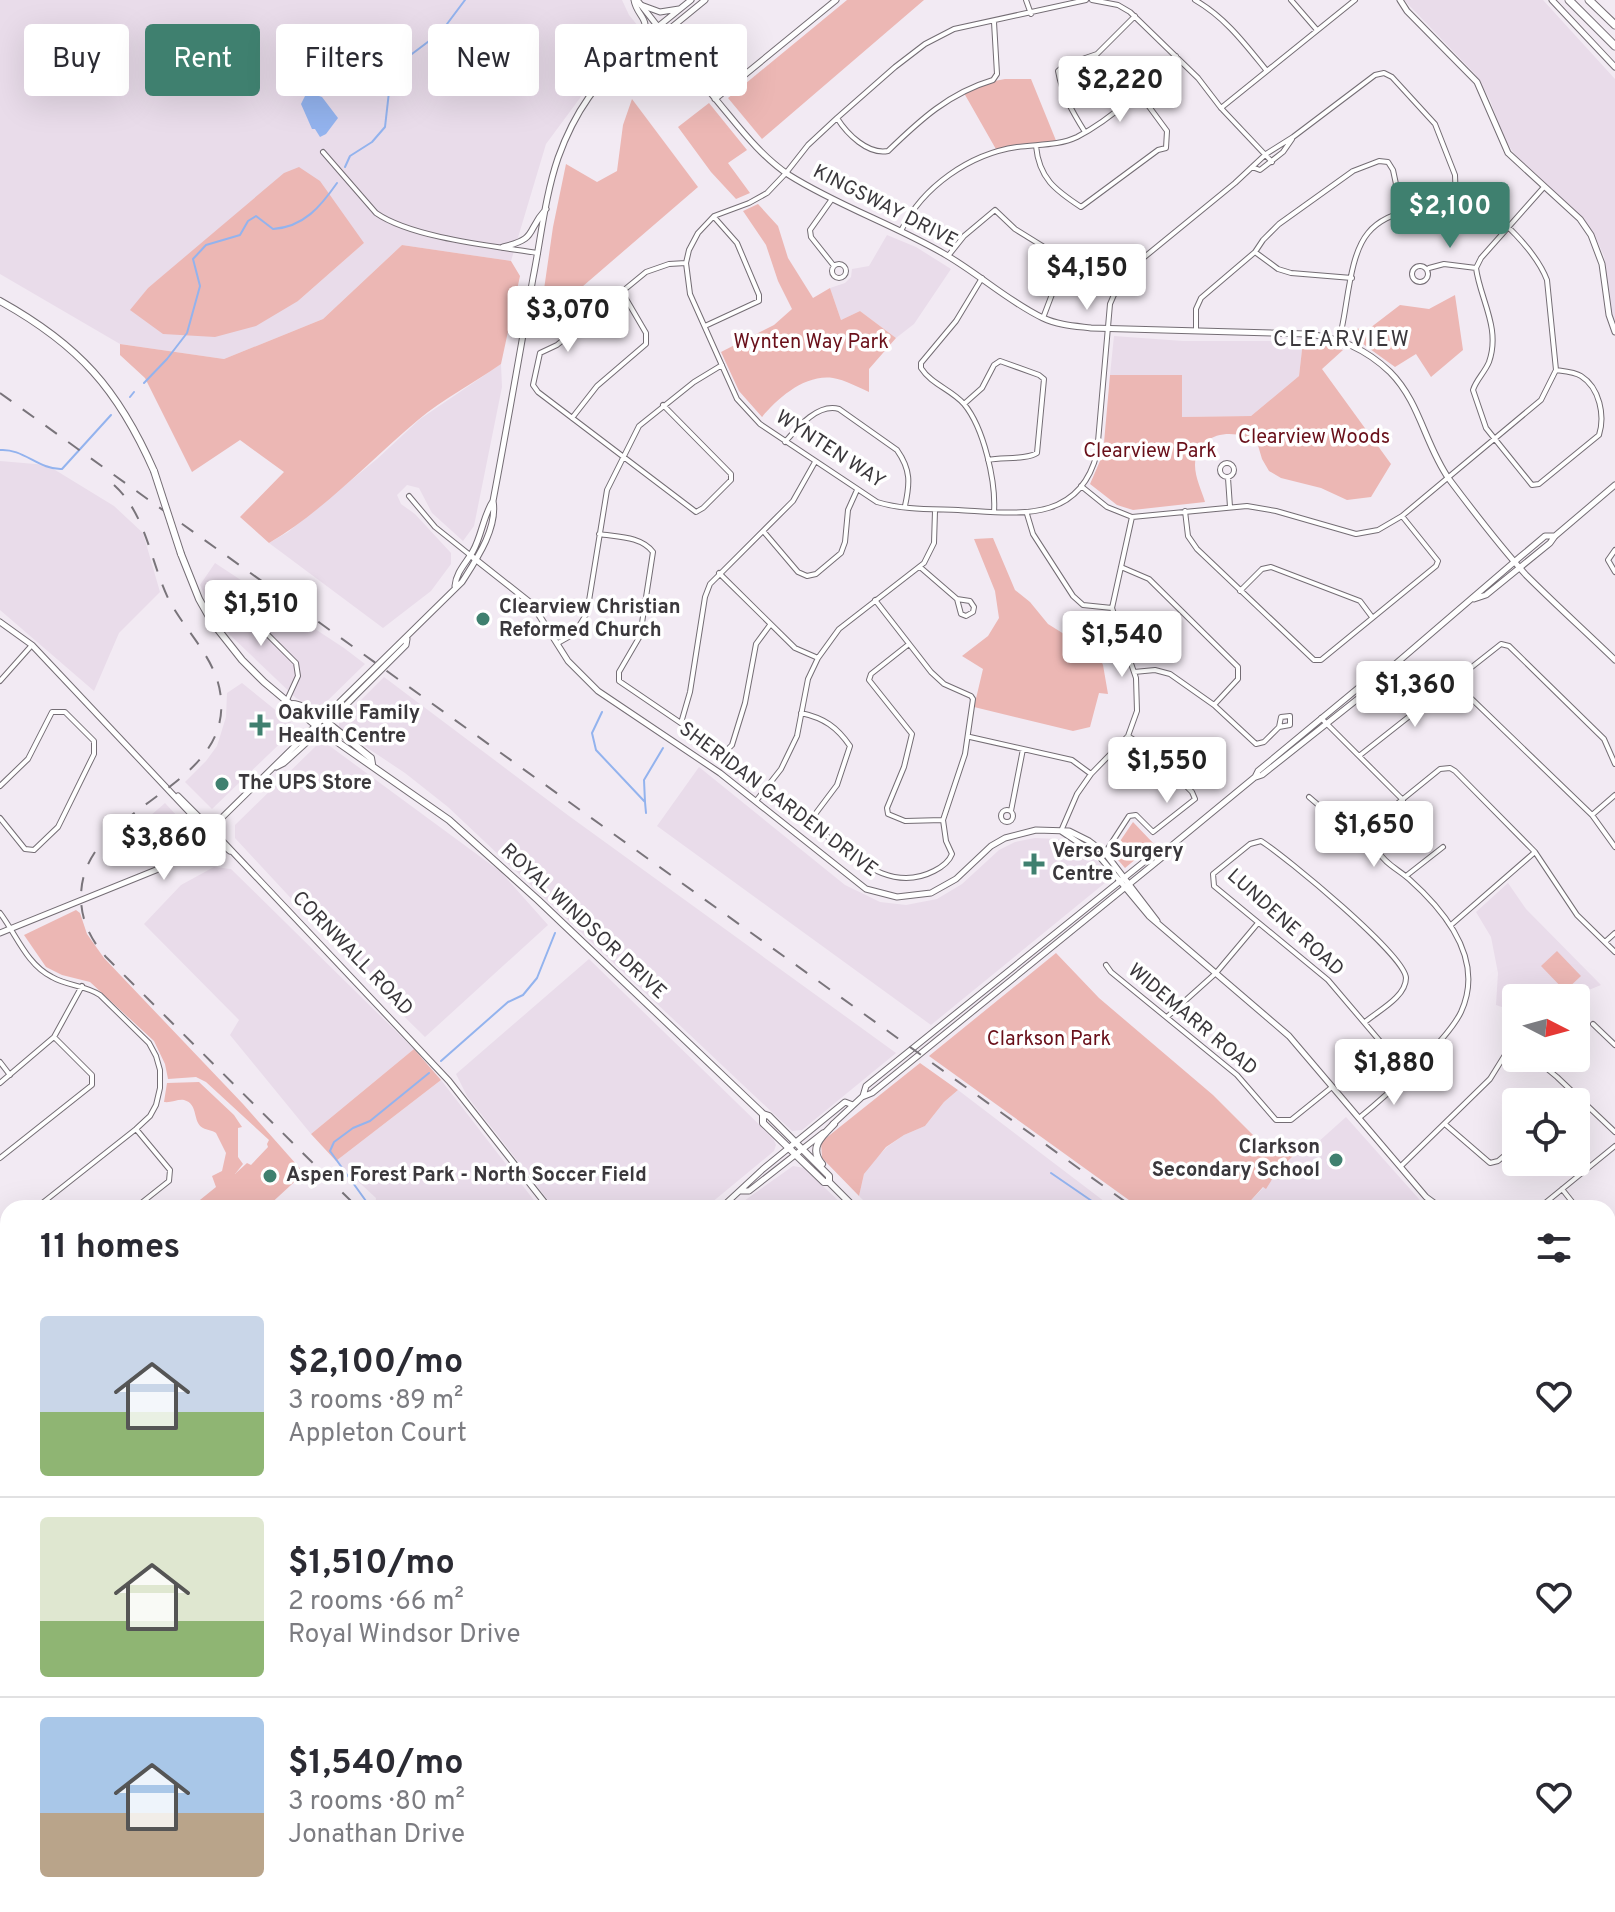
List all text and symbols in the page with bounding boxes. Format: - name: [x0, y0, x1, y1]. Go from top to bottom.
- chip: Buy: [24, 24, 129, 96]
- chip: Rent: [145, 24, 260, 96]
- chip: Filters: [276, 24, 412, 96]
- chip: New: [428, 24, 539, 96]
- chip: Apartment: [555, 24, 747, 96]
- pin: $2,220: [1055, 56, 1185, 124]
- text: $2,220: [1077, 65, 1163, 98]
- street label: KINGSWAY DRIVE: [808, 159, 962, 255]
- pin: $2,100: [1385, 182, 1515, 250]
- text: $2,100: [1409, 191, 1491, 224]
- pin: $4,150: [1022, 244, 1152, 312]
- text: $4,150: [1046, 253, 1128, 286]
- pin: $3,070: [503, 286, 633, 354]
- text: $3,070: [526, 295, 610, 328]
- district label: CLEARVIEW: [1273, 327, 1411, 354]
- park label: Wynten Way Park: [733, 330, 889, 356]
- street label: WYNTEN WAY: [770, 405, 890, 495]
- park label: Clearview Woods: [1238, 425, 1390, 451]
- park label: Clearview Park: [1083, 439, 1217, 465]
- pin: $1,510: [196, 580, 326, 648]
- text: $1,510: [223, 589, 299, 622]
- place label: Clearview Christian Reformed Church: [499, 595, 681, 644]
- marker: Clearview Christian Reformed Church: [474, 610, 492, 628]
- pin: $1,540: [1057, 611, 1187, 679]
- text: $1,540: [1080, 620, 1164, 653]
- pin: $1,360: [1350, 661, 1480, 729]
- text: $1,360: [1374, 670, 1456, 703]
- place label: Oakville Family Health Centre: [278, 701, 420, 750]
- marker: Oakville Family Health Centre: [249, 714, 271, 736]
- street label: SHERIDAN GARDEN DRIVE: [673, 717, 883, 883]
- pin: $1,550: [1102, 737, 1232, 805]
- text: $1,550: [1126, 746, 1208, 779]
- place label: The UPS Store: [238, 771, 372, 797]
- marker: The UPS Store: [213, 775, 231, 793]
- pin: $1,650: [1309, 801, 1439, 869]
- text: $1,650: [1333, 810, 1415, 843]
- pin: $3,860: [99, 814, 229, 882]
- text: $3,860: [121, 823, 207, 856]
- street label: ROYAL WINDSOR DRIVE: [495, 838, 671, 1006]
- place label: Verso Surgery Centre: [1052, 839, 1184, 888]
- marker: Verso Surgery Centre: [1023, 853, 1045, 875]
- street label: LUNDENE ROAD: [1221, 864, 1349, 982]
- street label: CORNWALL ROAD: [286, 886, 418, 1022]
- street label: WIDEMARR ROAD: [1122, 958, 1262, 1082]
- north arrow: [1502, 984, 1590, 1072]
- map controls: [1502, 984, 1590, 1176]
- park label: Clarkson Park: [987, 1027, 1111, 1053]
- pin: $1,880: [1329, 1039, 1459, 1107]
- text: $1,880: [1353, 1048, 1435, 1081]
- button: locate: [1502, 1088, 1590, 1176]
- place label: Clarkson Secondary School: [1152, 1135, 1320, 1184]
- marker: Clarkson Secondary School: [1327, 1151, 1345, 1169]
- place label: Aspen Forest Park - North Soccer Field: [286, 1163, 647, 1189]
- marker: Aspen Forest Park - North Soccer Field: [261, 1167, 279, 1185]
- icon: filters: [1532, 1226, 1576, 1270]
- text: 11 homes: [40, 1227, 180, 1270]
- text: $2,100/mo: [288, 1342, 463, 1385]
- icon: home: [104, 1348, 200, 1444]
- icon: heart: [1532, 1374, 1576, 1418]
- text: 3 rooms · 89 m²: [288, 1385, 463, 1418]
- text: Appleton Court: [288, 1418, 467, 1451]
- text: $1,510/mo: [288, 1543, 455, 1586]
- icon: home: [104, 1549, 200, 1645]
- icon: heart: [1532, 1575, 1576, 1619]
- text: 2 rooms · 66 m²: [288, 1586, 464, 1619]
- text: Royal Windsor Drive: [288, 1619, 521, 1652]
- text: $1,540/mo: [288, 1743, 464, 1786]
- icon: home: [104, 1749, 200, 1845]
- icon: heart: [1532, 1775, 1576, 1819]
- text: 3 rooms · 80 m²: [288, 1786, 465, 1819]
- text: Jonathan Drive: [288, 1819, 465, 1852]

